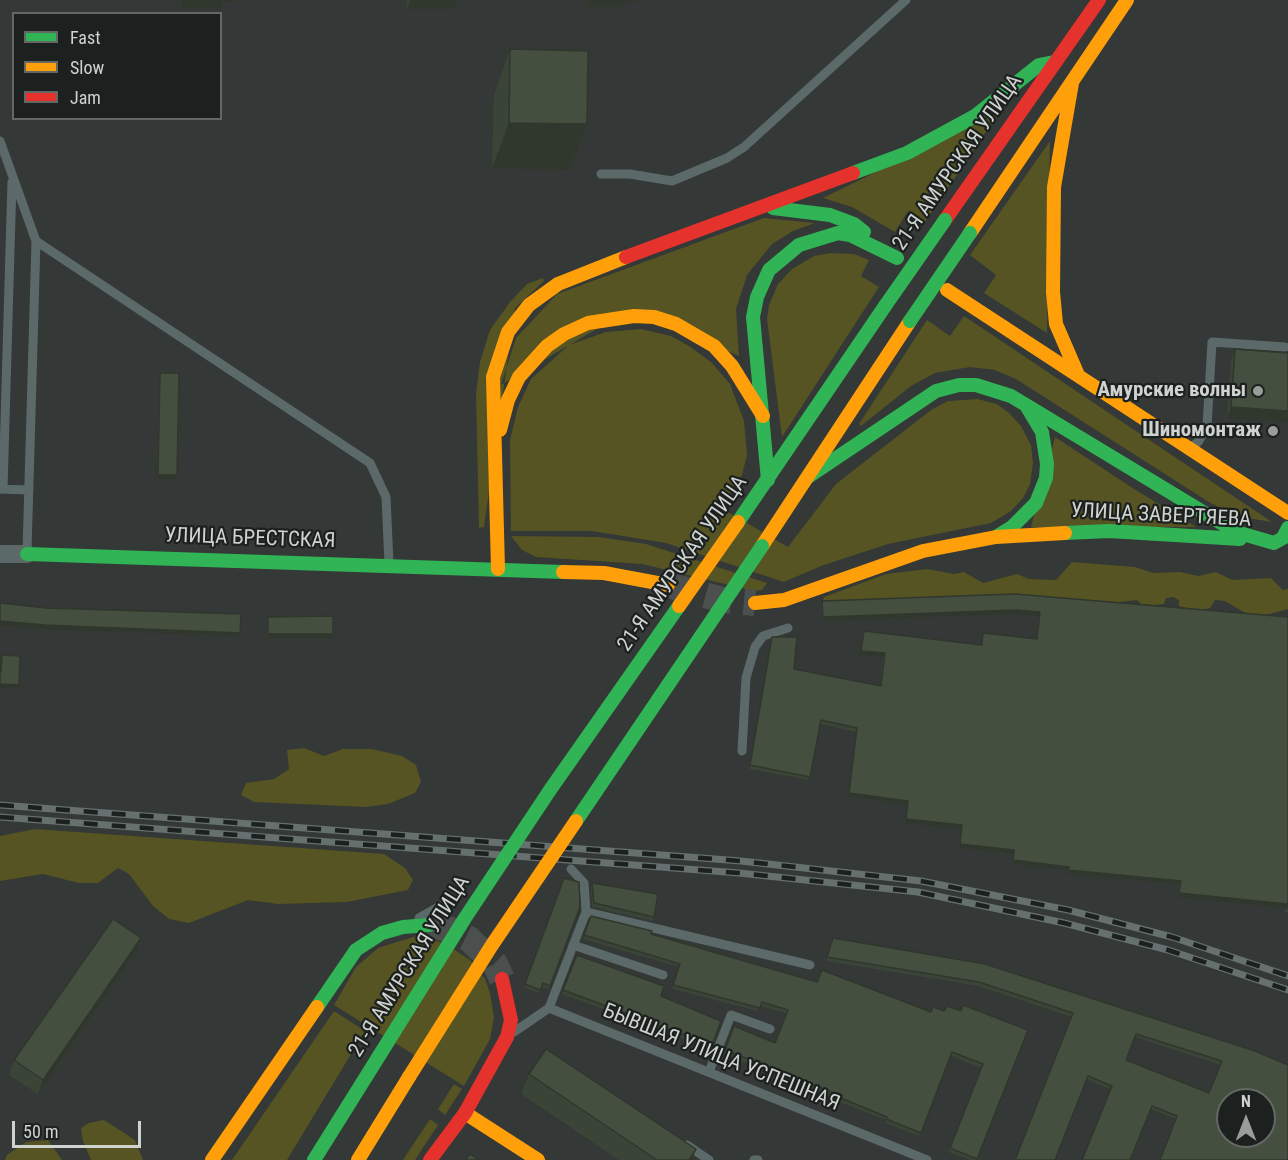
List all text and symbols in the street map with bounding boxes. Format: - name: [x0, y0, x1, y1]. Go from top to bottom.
- legend: [12, 12, 222, 120]
- text: Fast: [70, 27, 101, 48]
- text: Slow: [70, 57, 104, 78]
- street label: 21-Я АМУРСКАЯ УЛИЦА: [888, 70, 1028, 256]
- text: Jam: [70, 87, 101, 108]
- place label: Амурские волны: [1098, 378, 1246, 404]
- marker: Амурские волны: [1251, 384, 1265, 398]
- place label: Шиномонтаж: [1142, 418, 1261, 444]
- marker: Шиномонтаж: [1266, 424, 1280, 438]
- street label: 21-Я АМУРСКАЯ УЛИЦА: [613, 471, 753, 657]
- street label: УЛИЦА ЗАВЕРТЯЕВА: [1070, 499, 1252, 533]
- street label: УЛИЦА БРЕСТСКАЯ: [164, 523, 336, 555]
- street label: 21-Я АМУРСКАЯ УЛИЦА: [344, 872, 476, 1062]
- street label: БЫВШАЯ УЛИЦА УСПЕШНАЯ: [599, 999, 843, 1117]
- north arrow: [1216, 1088, 1276, 1148]
- text: N: [1241, 1092, 1251, 1111]
- scale bar: [15, 1109, 144, 1147]
- text: 50 m: [23, 1121, 58, 1142]

